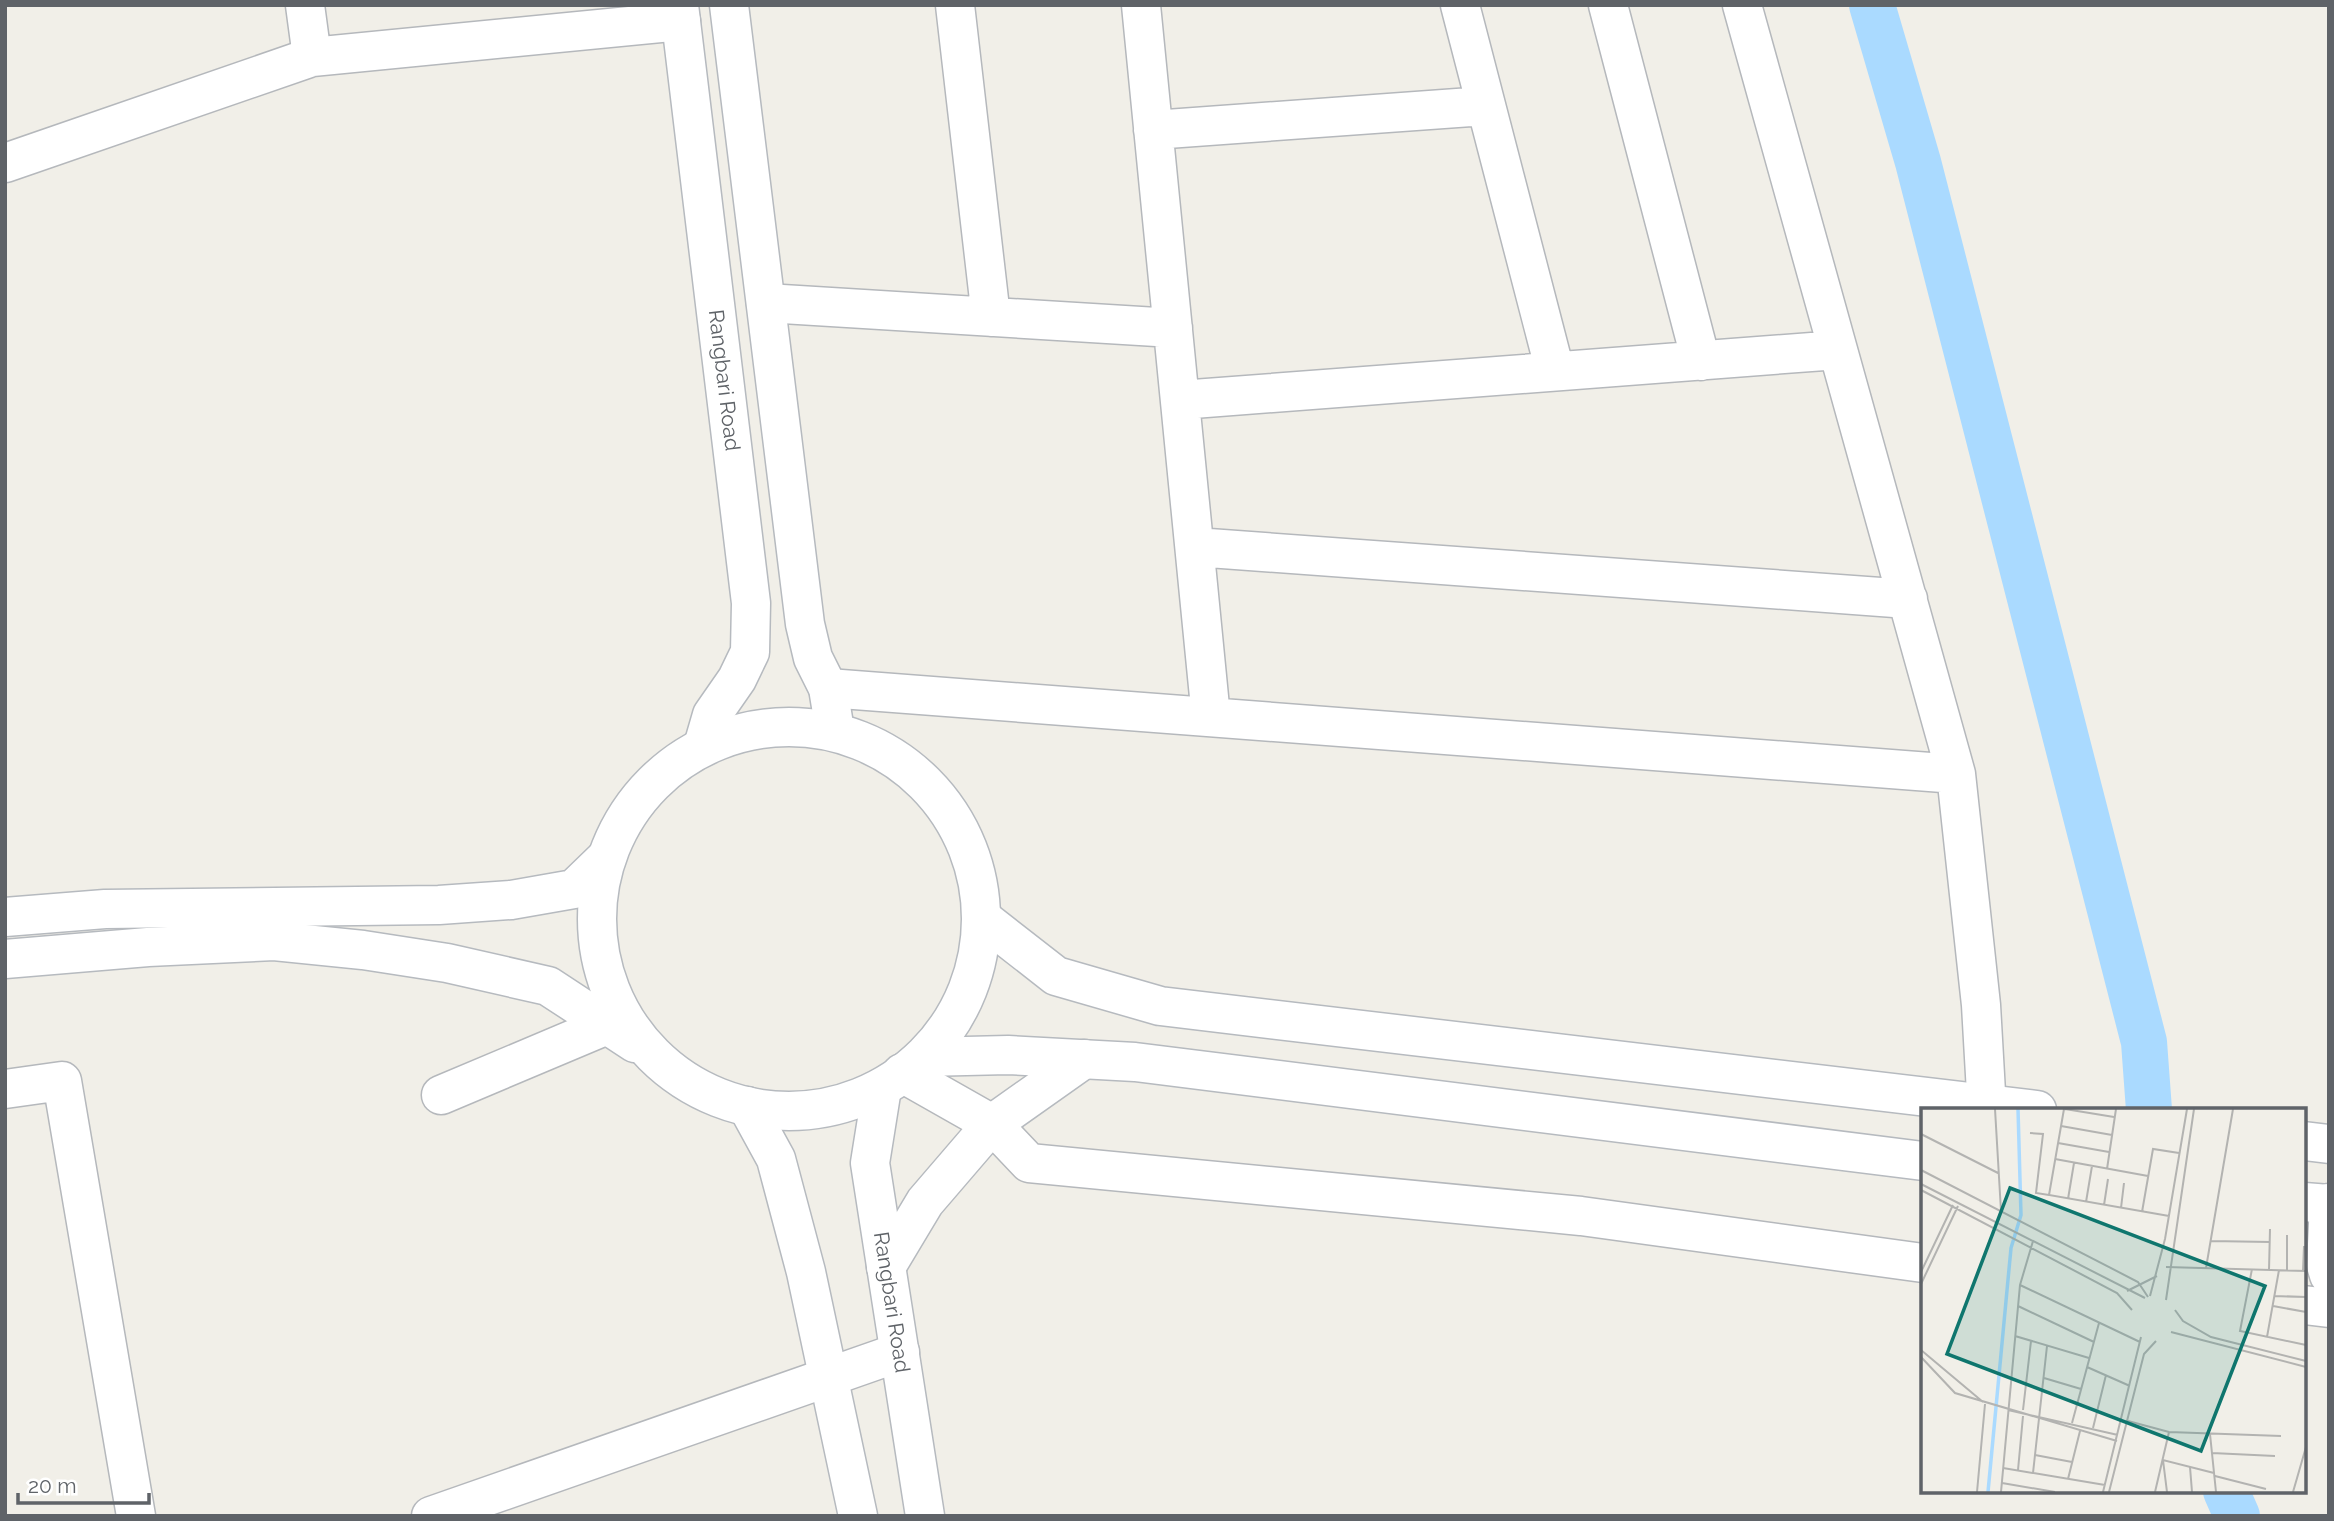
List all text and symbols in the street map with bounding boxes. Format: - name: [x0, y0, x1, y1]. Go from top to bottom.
- street label: Rangbari Road: [704, 308, 746, 452]
- inset map: [1921, 1108, 2306, 1493]
- street label: Rangbari Road: [869, 1230, 916, 1375]
- scale bar: [18, 1462, 149, 1506]
- text: 20 m: [28, 1473, 76, 1498]

